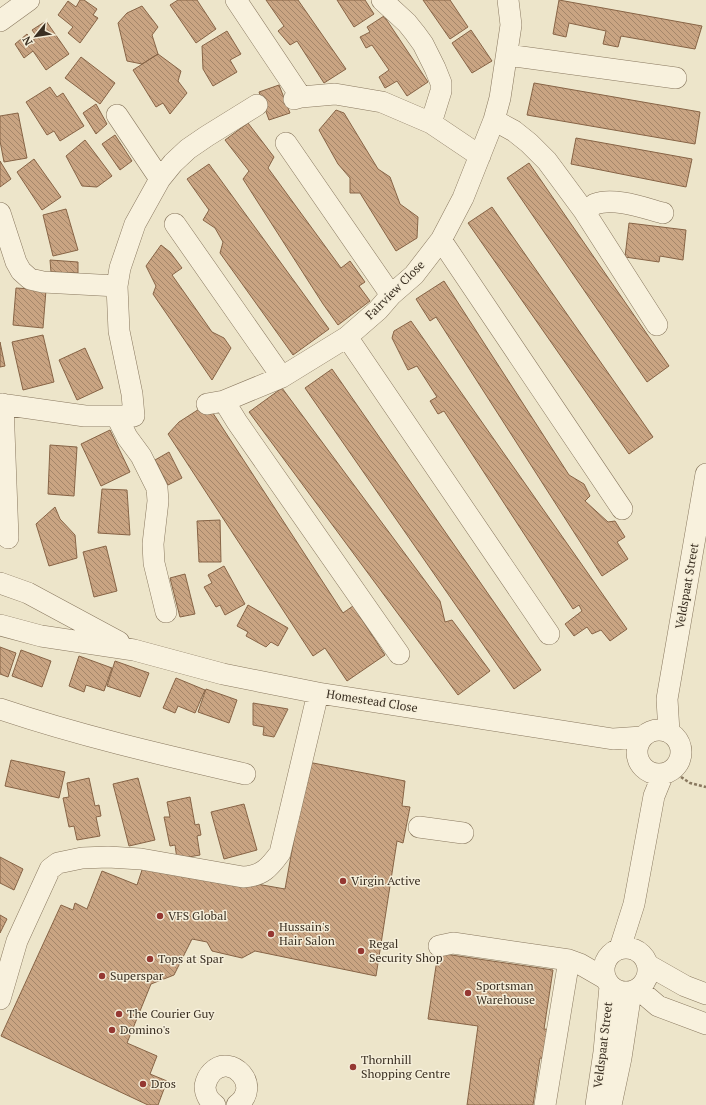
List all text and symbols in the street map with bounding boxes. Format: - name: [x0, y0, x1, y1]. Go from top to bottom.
- north arrow: [16, 16, 56, 56]
- text: N: [19, 33, 35, 48]
- street label: Fairview Close: [362, 257, 427, 322]
- street label: Veldspaat Street: [672, 541, 702, 630]
- street label: Homestead Close: [325, 686, 419, 715]
- place label: Virgin Active: [351, 873, 420, 888]
- marker: Virgin Active: [338, 876, 348, 886]
- place label: VFS Global: [168, 908, 227, 923]
- marker: VFS Global: [155, 911, 165, 921]
- place label: Hussain's Hair Salon: [279, 919, 335, 948]
- marker: Hussain's Hair Salon: [266, 929, 276, 939]
- place label: Regal Security Shop: [369, 936, 443, 965]
- marker: Regal Security Shop: [356, 946, 366, 956]
- place label: Tops at Spar: [158, 951, 224, 966]
- marker: Tops at Spar: [145, 954, 155, 964]
- place label: Superspar: [110, 968, 164, 983]
- marker: Superspar: [97, 971, 107, 981]
- place label: Sportsman Warehouse: [476, 978, 535, 1007]
- marker: Sportsman Warehouse: [463, 988, 473, 998]
- street label: Veldspaat Street: [590, 1000, 615, 1089]
- place label: The Courier Guy: [127, 1006, 215, 1021]
- marker: The Courier Guy: [114, 1009, 124, 1019]
- place label: Domino's: [120, 1022, 170, 1037]
- marker: Domino's: [107, 1025, 117, 1035]
- place label: Thornhill Shopping Centre: [361, 1052, 450, 1081]
- marker: Thornhill Shopping Centre: [348, 1062, 358, 1072]
- place label: Dros: [151, 1076, 176, 1091]
- marker: Dros: [138, 1079, 148, 1089]

